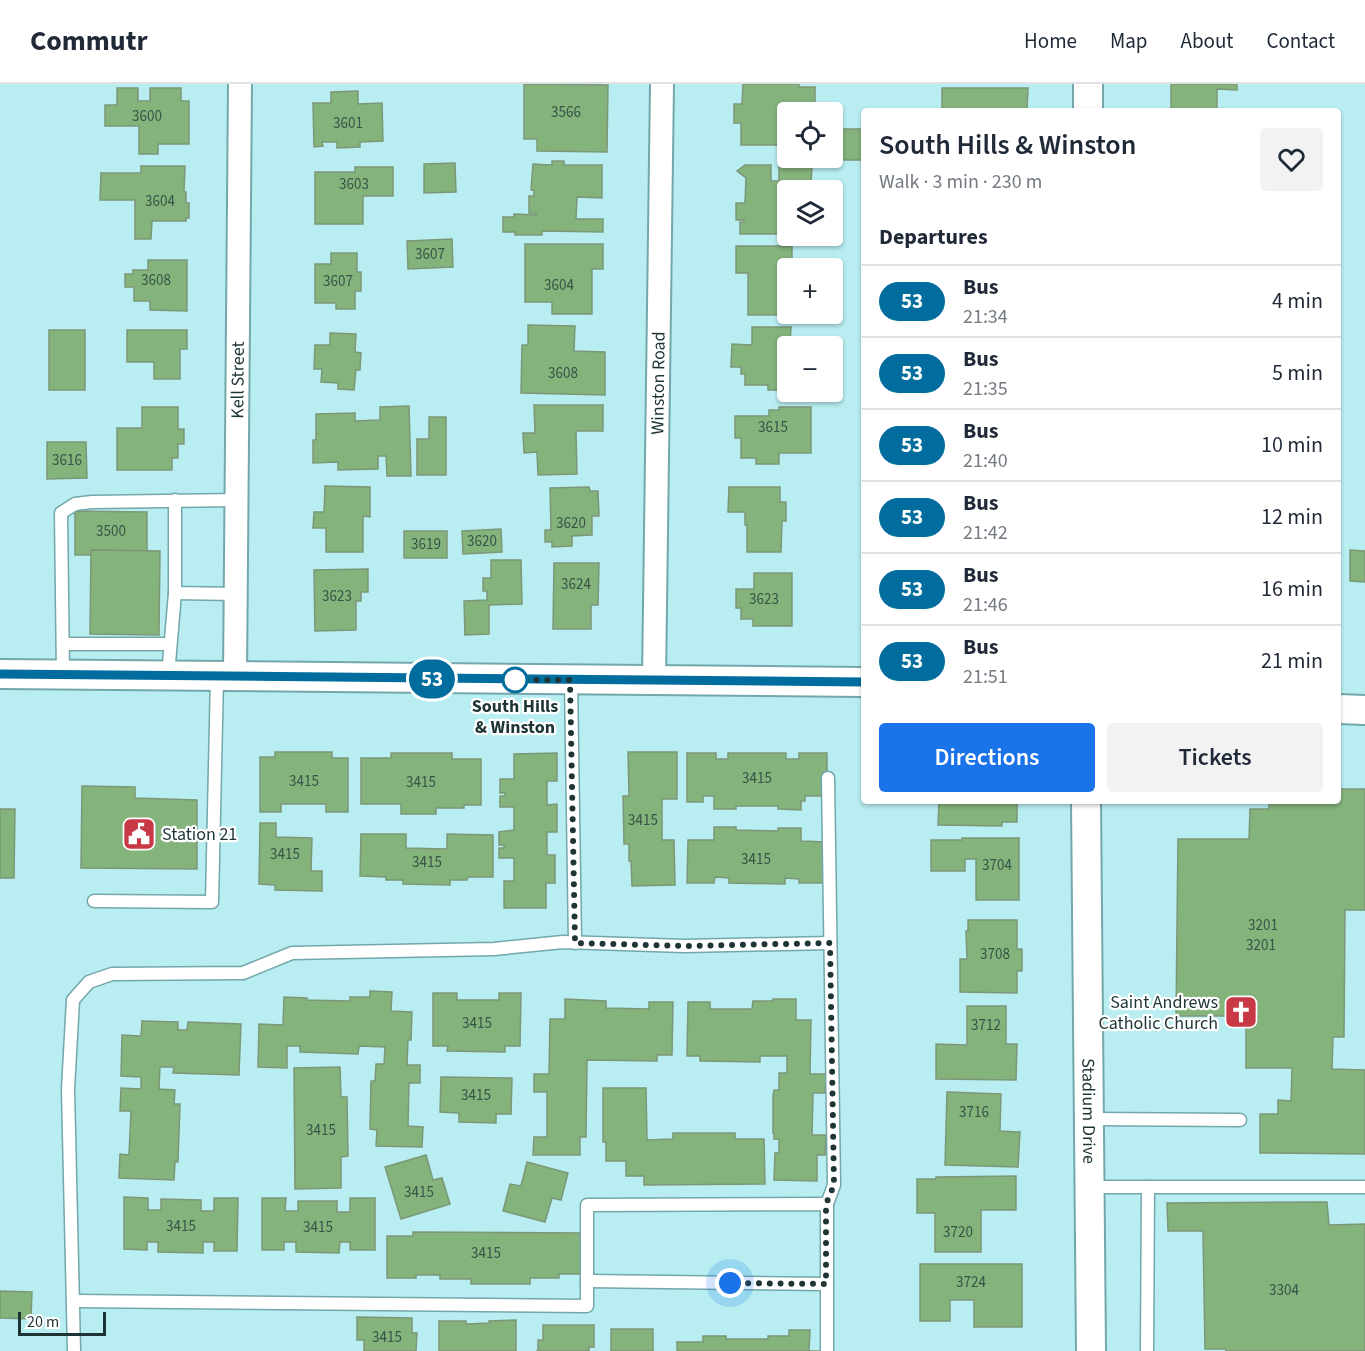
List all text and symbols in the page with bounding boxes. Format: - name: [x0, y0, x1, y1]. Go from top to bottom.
- text: Commutr: [30, 21, 148, 61]
- text: Home: [1024, 26, 1077, 56]
- text: Map: [1110, 26, 1148, 56]
- text: About: [1181, 26, 1233, 56]
- text: Contact: [1266, 26, 1335, 56]
- house number: 3566: [551, 102, 581, 123]
- map controls: [777, 102, 843, 402]
- button: locate: [777, 102, 843, 168]
- house number: 3600: [132, 106, 162, 127]
- house number: 3601: [333, 113, 363, 134]
- text: South Hills & Winston: [879, 125, 1136, 165]
- button: heart: [1260, 128, 1323, 191]
- text: Walk · 3 min · 230 m: [879, 168, 1042, 196]
- house number: 3603: [339, 174, 369, 195]
- button: layers: [777, 180, 843, 246]
- house number: 3604: [145, 191, 175, 212]
- text: Departures: [879, 221, 988, 253]
- house number: 3607: [415, 244, 445, 265]
- button: +: [777, 258, 843, 324]
- house number: 3608: [141, 270, 171, 291]
- house number: 3607: [323, 271, 353, 292]
- text: Bus: [963, 271, 999, 303]
- house number: 3604: [544, 275, 574, 296]
- text: 4 min: [1272, 285, 1323, 317]
- text: 53: [901, 286, 923, 316]
- text: 21:34: [963, 303, 1008, 331]
- street label: Winston Road: [645, 331, 671, 435]
- button: −: [777, 336, 843, 402]
- street label: Kell Street: [225, 341, 250, 419]
- text: Bus: [963, 343, 999, 375]
- text: 5 min: [1272, 357, 1323, 389]
- text: 53: [901, 358, 923, 388]
- house number: 3608: [548, 363, 578, 384]
- text: 21:35: [963, 375, 1008, 403]
- text: Bus: [963, 415, 999, 447]
- house number: 3615: [758, 417, 788, 438]
- text: 10 min: [1261, 429, 1323, 461]
- text: 53: [901, 430, 923, 460]
- text: 21:40: [963, 447, 1008, 475]
- house number: 3616: [52, 450, 82, 471]
- text: Bus: [963, 487, 999, 519]
- text: 12 min: [1261, 501, 1323, 533]
- text: 53: [901, 502, 923, 532]
- house number: 3620: [556, 513, 586, 534]
- text: 21:42: [963, 519, 1008, 547]
- house number: 3500: [96, 521, 126, 542]
- house number: 3620: [467, 531, 497, 552]
- house number: 3619: [411, 534, 441, 555]
- text: Bus: [963, 559, 999, 591]
- text: 16 min: [1261, 573, 1323, 605]
- house number: 3624: [561, 574, 591, 595]
- text: 53: [901, 574, 923, 604]
- house number: 3623: [322, 586, 352, 607]
- house number: 3623: [749, 589, 779, 610]
- text: 21:46: [963, 591, 1008, 619]
- text: Bus: [963, 631, 999, 663]
- text: 21 min: [1261, 645, 1323, 677]
- text: 53: [901, 646, 923, 676]
- line badge: 53: [405, 660, 459, 698]
- text: 21:51: [963, 663, 1008, 691]
- text: 53: [421, 664, 443, 694]
- marker: South Hills & Winston: [502, 667, 528, 693]
- place label: South Hills & Winston: [472, 694, 558, 740]
- button: Directions: [879, 723, 1095, 792]
- button: Tickets: [1107, 723, 1323, 792]
- house number: 3415: [742, 768, 772, 789]
- house number: 3415: [289, 771, 319, 792]
- house number: 3415: [406, 772, 436, 793]
- house number: 3415: [628, 810, 658, 831]
- public building icon: Station 21: [121, 816, 157, 852]
- place label: Station 21: [162, 822, 237, 847]
- house number: 3415: [270, 844, 300, 865]
- house number: 3415: [741, 849, 771, 870]
- house number: 3415: [412, 852, 442, 873]
- house number: 3704: [982, 855, 1012, 876]
- house number: 3201: [1248, 915, 1278, 936]
- house number: 3201: [1246, 935, 1276, 956]
- house number: 3708: [980, 944, 1010, 965]
- place label: Saint Andrews Catholic Church: [1099, 990, 1218, 1036]
- church icon: Saint Andrews Catholic Church: [1223, 994, 1259, 1030]
- house number: 3415: [462, 1013, 492, 1034]
- house number: 3712: [971, 1015, 1001, 1036]
- street label: Stadium Drive: [1076, 1058, 1102, 1164]
- house number: 3415: [461, 1085, 491, 1106]
- house number: 3716: [959, 1102, 989, 1123]
- house number: 3415: [306, 1120, 336, 1141]
- house number: 3415: [404, 1182, 434, 1203]
- house number: 3415: [166, 1216, 196, 1237]
- house number: 3415: [303, 1217, 333, 1238]
- house number: 3720: [943, 1222, 973, 1243]
- house number: 3415: [471, 1243, 501, 1264]
- your location: [715, 1268, 745, 1298]
- house number: 3724: [956, 1272, 986, 1293]
- house number: 3304: [1269, 1280, 1299, 1301]
- scale bar: [18, 1309, 106, 1336]
- text: 20 m: [27, 1311, 59, 1333]
- house number: 3415: [372, 1327, 402, 1348]

